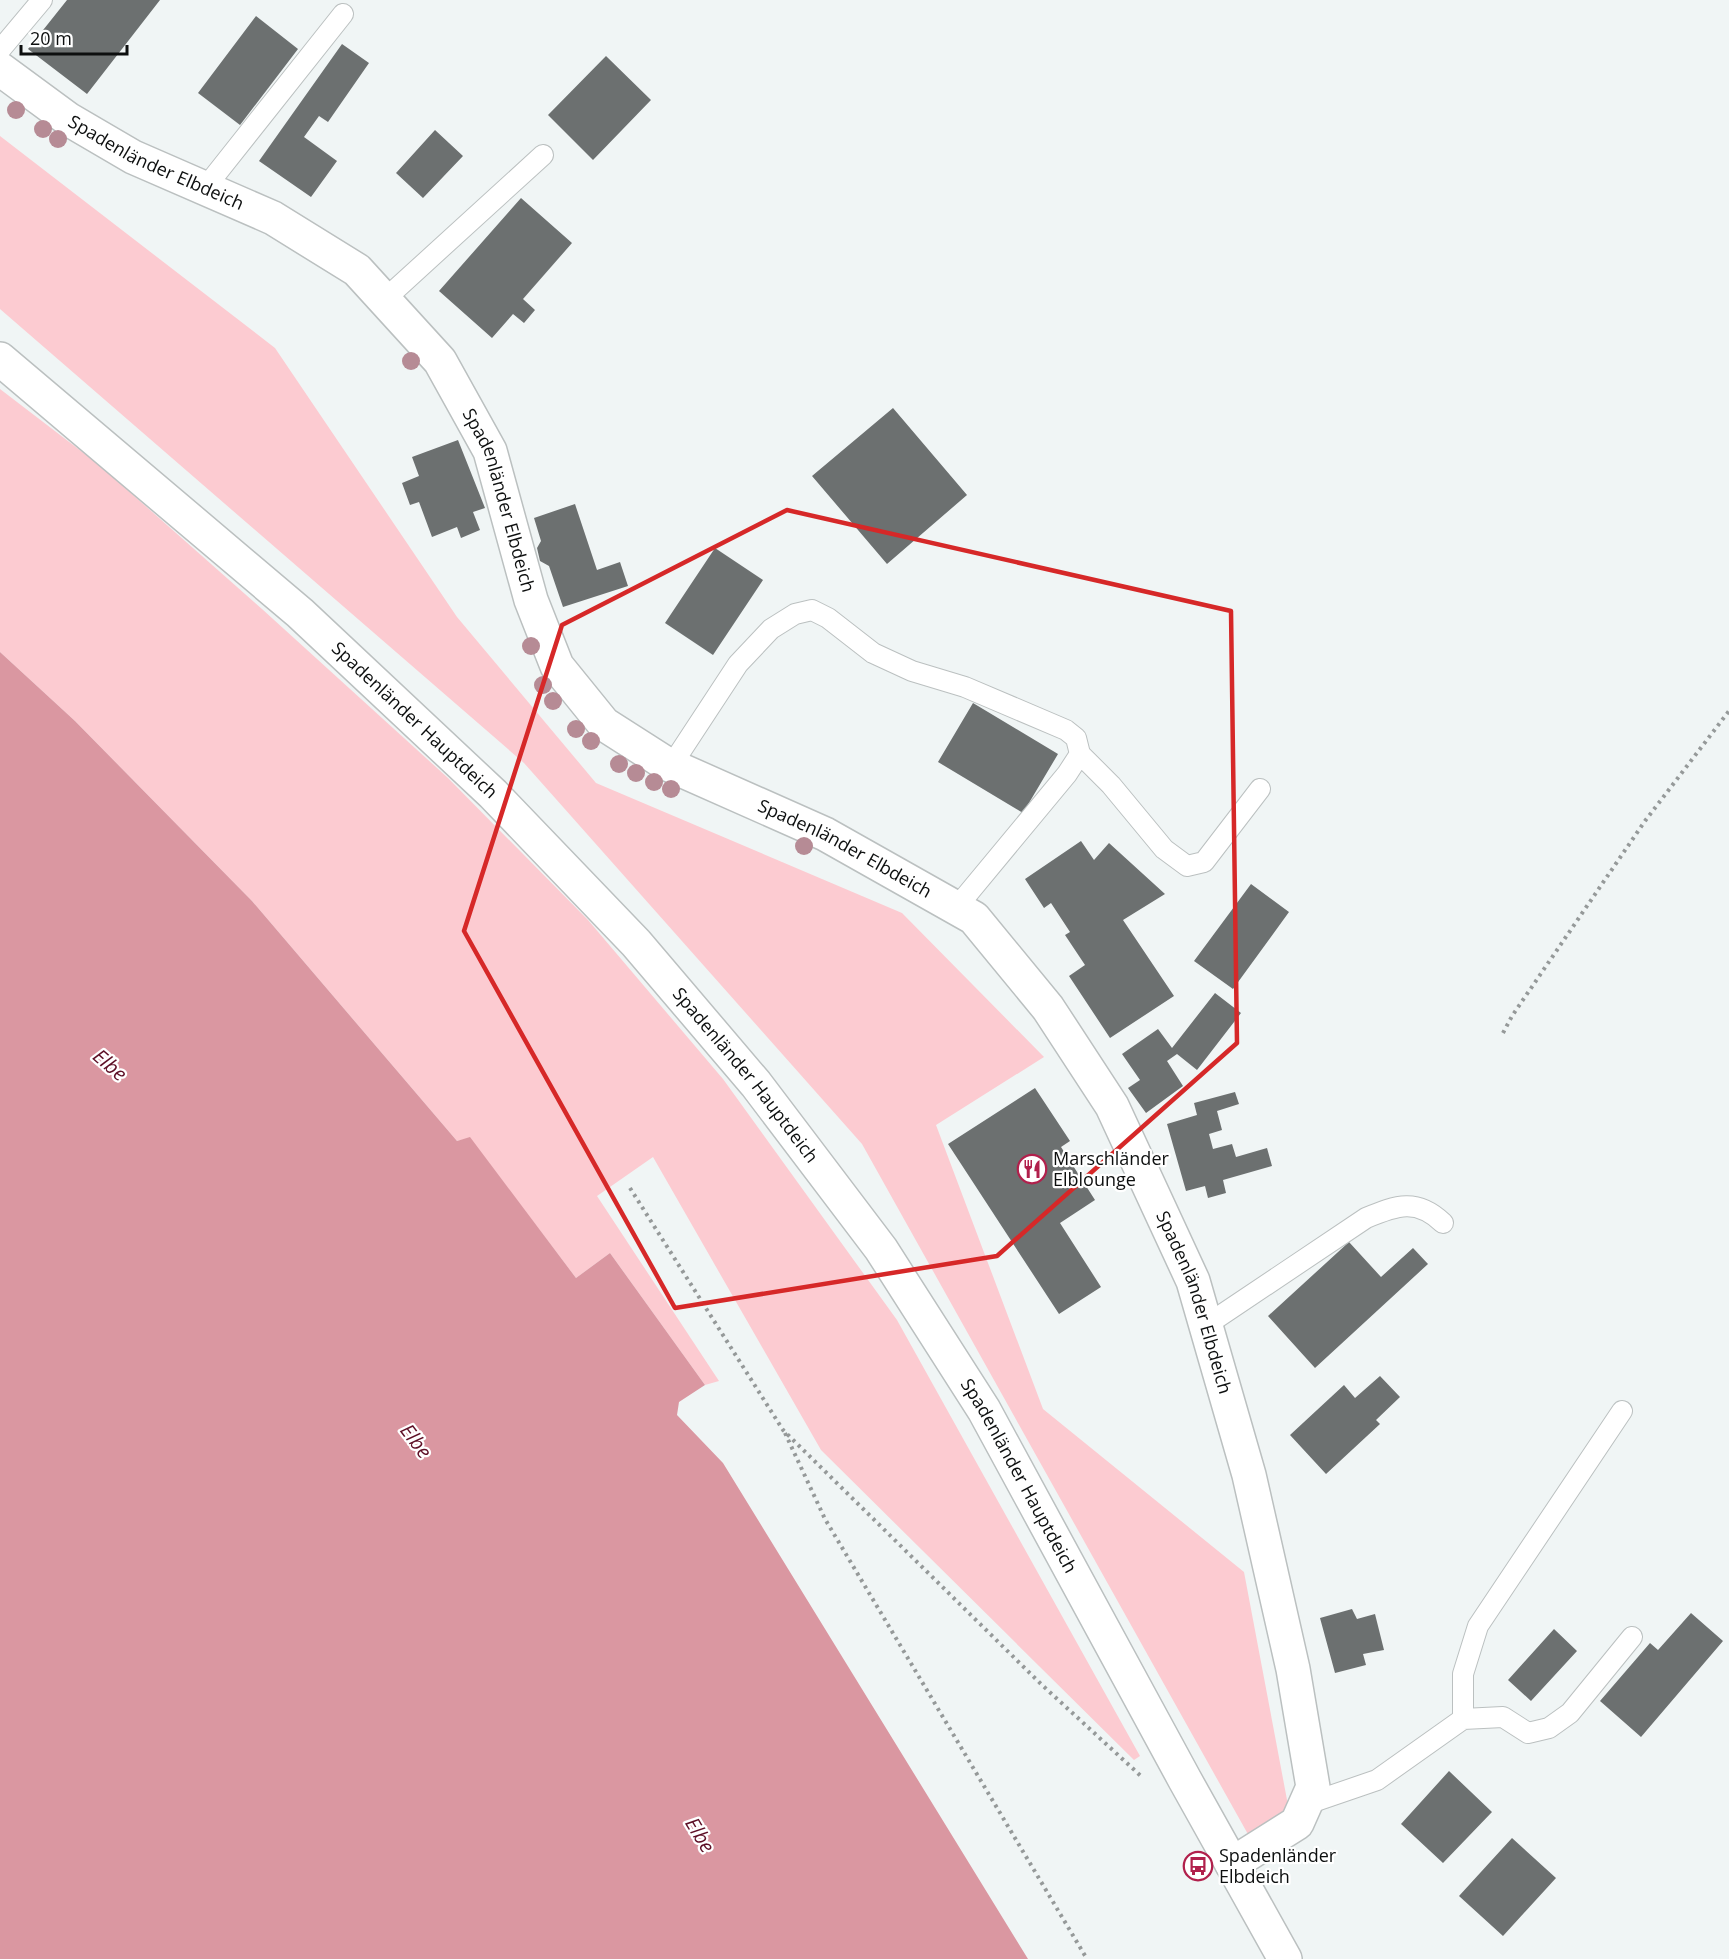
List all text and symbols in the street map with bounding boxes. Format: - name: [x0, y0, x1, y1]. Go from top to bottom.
- scale bar: [21, 18, 128, 56]
- text: 20 m: [30, 26, 72, 50]
- street label: Spadenländer Elbdeich: [64, 109, 248, 215]
- street label: Spadenländer Elbdeich: [458, 404, 541, 595]
- street label: Spadenländer Hauptdeich: [327, 636, 503, 803]
- street label: Spadenländer Elbdeich: [754, 793, 936, 903]
- street label: Spadenländer Hauptdeich: [668, 982, 824, 1167]
- water label: Elbe: [88, 1042, 133, 1087]
- place label: Marschländer Elblounge: [1053, 1146, 1169, 1191]
- restaurant icon: Marschländer Elblounge: [1016, 1153, 1048, 1185]
- street label: Spadenländer Elbdeich: [1151, 1207, 1238, 1397]
- street label: Spadenländer Hauptdeich: [956, 1374, 1083, 1577]
- water label: Elbe: [395, 1418, 438, 1464]
- water label: Elbe: [679, 1812, 722, 1858]
- place label: Spadenländer Elbdeich: [1219, 1843, 1337, 1888]
- bus stop icon: Spadenländer Elbdeich: [1182, 1850, 1214, 1882]

